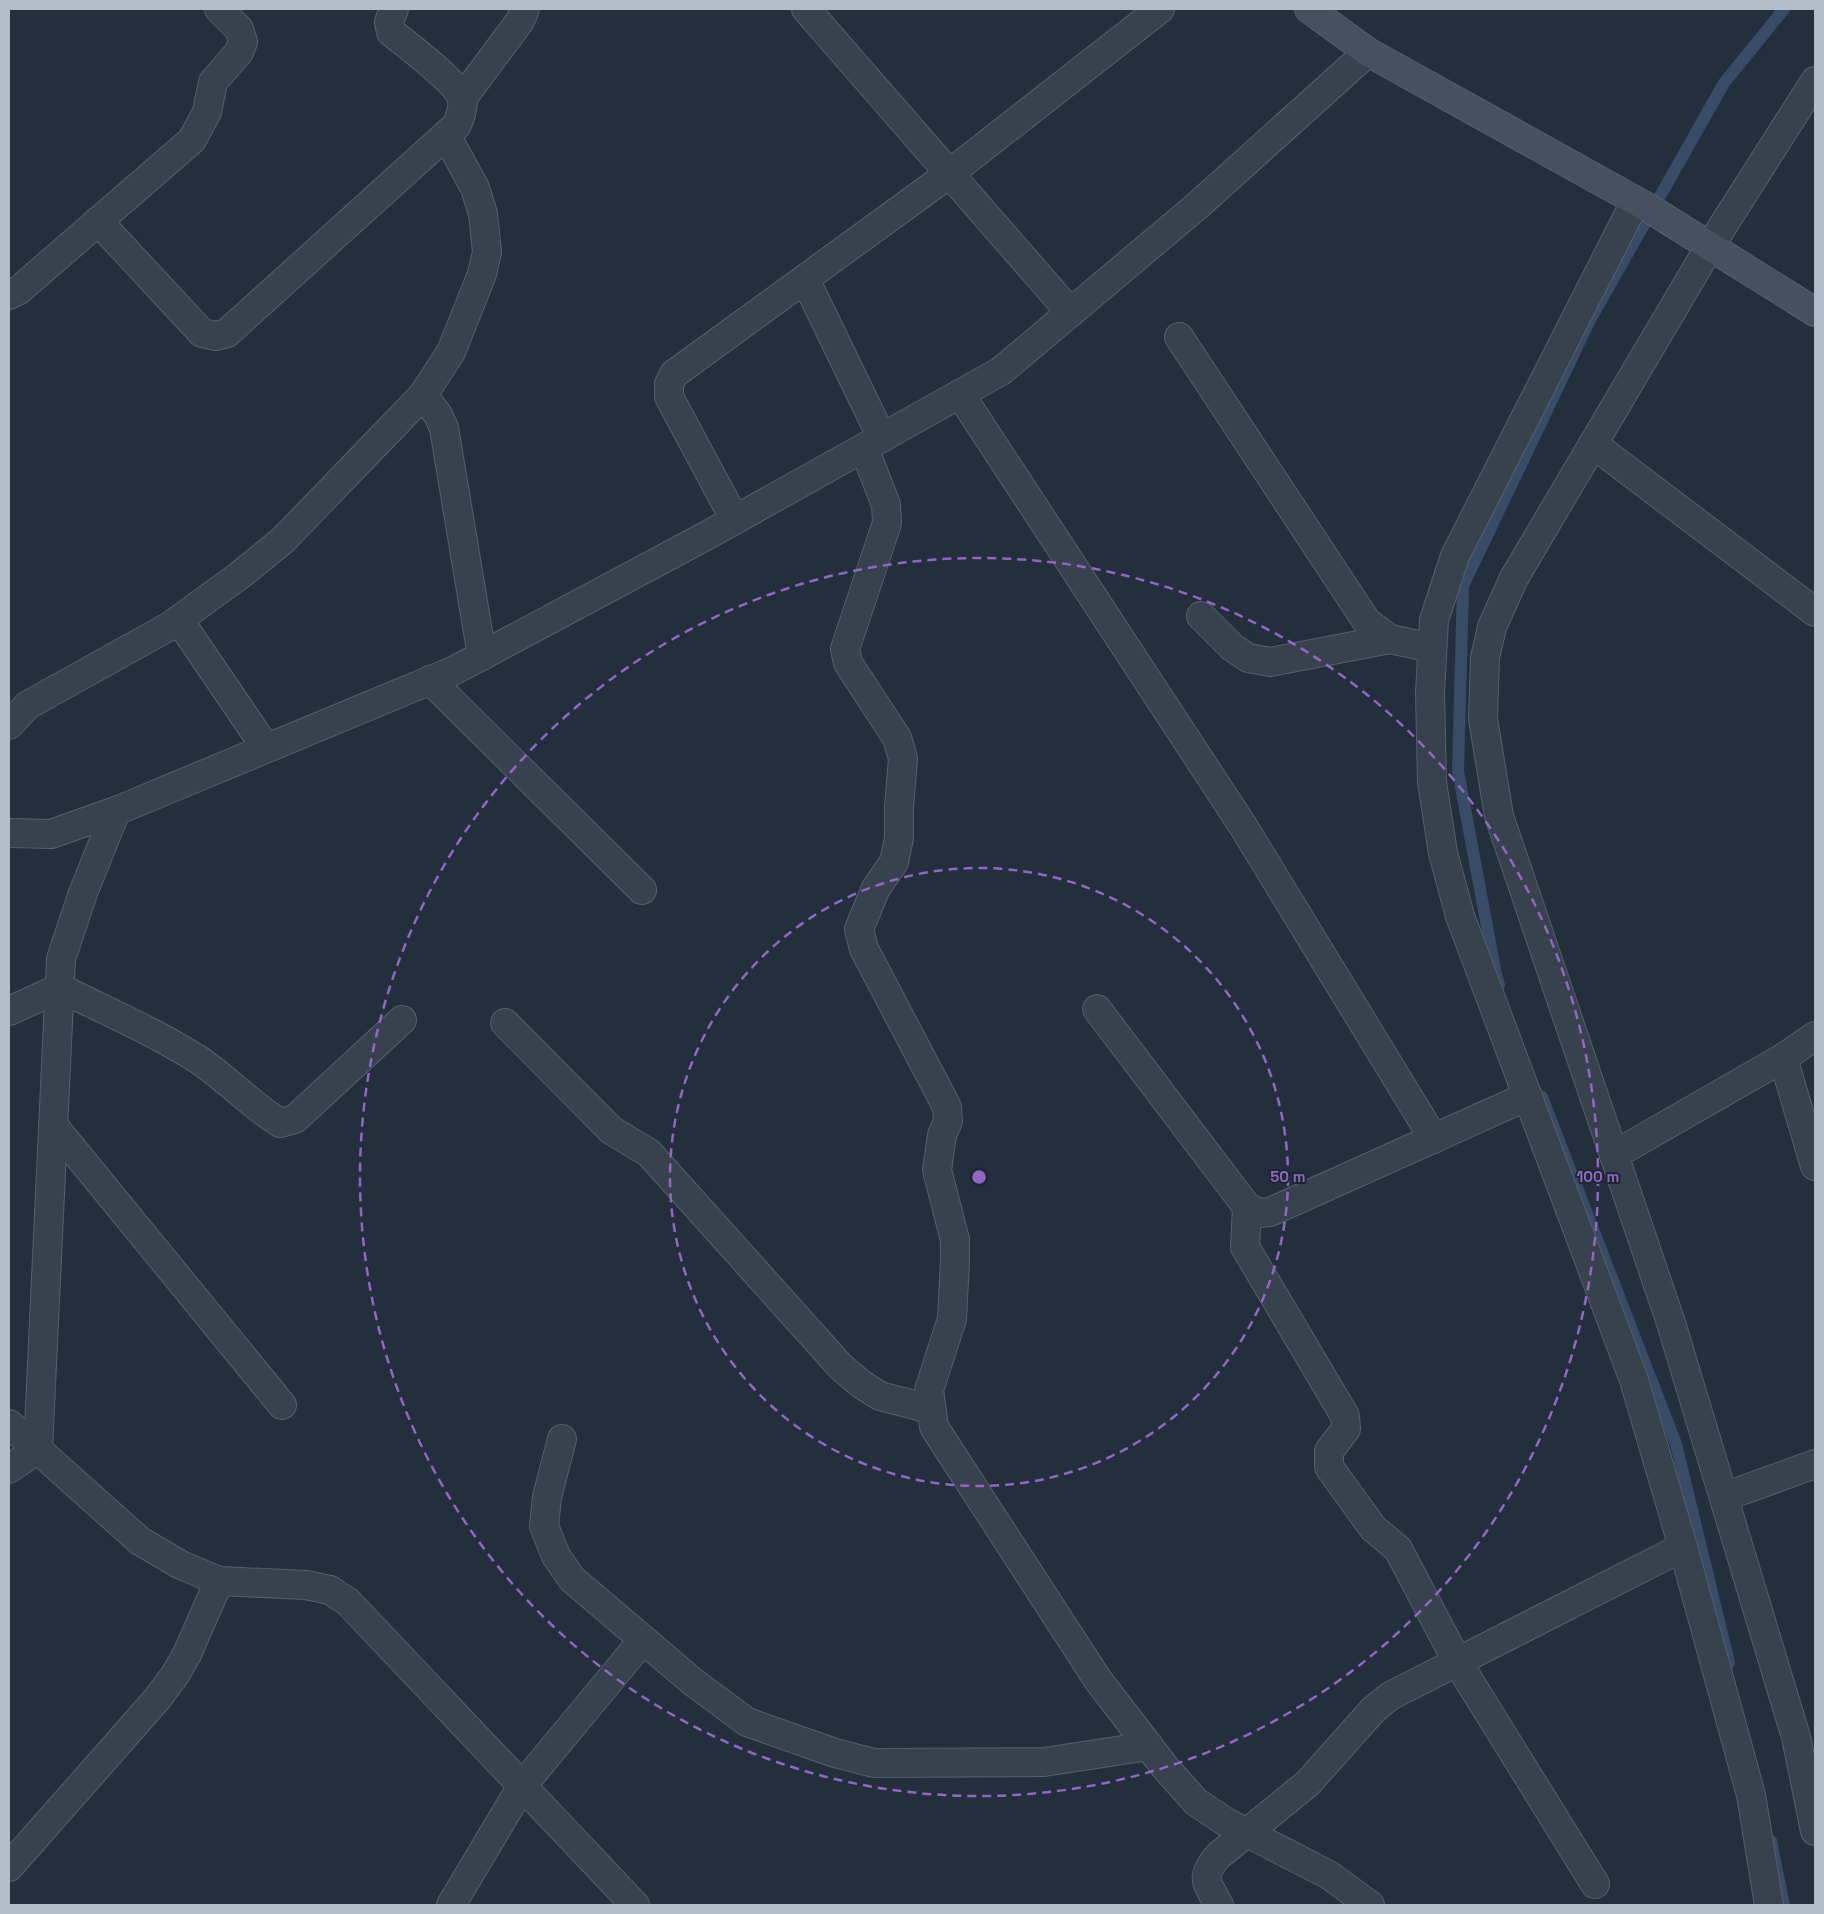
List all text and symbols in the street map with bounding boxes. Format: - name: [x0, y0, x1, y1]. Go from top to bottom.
- text: 50 m: [1270, 1167, 1306, 1186]
- text: 100 m: [1577, 1167, 1619, 1186]
- centre of rings: [970, 1168, 988, 1186]

